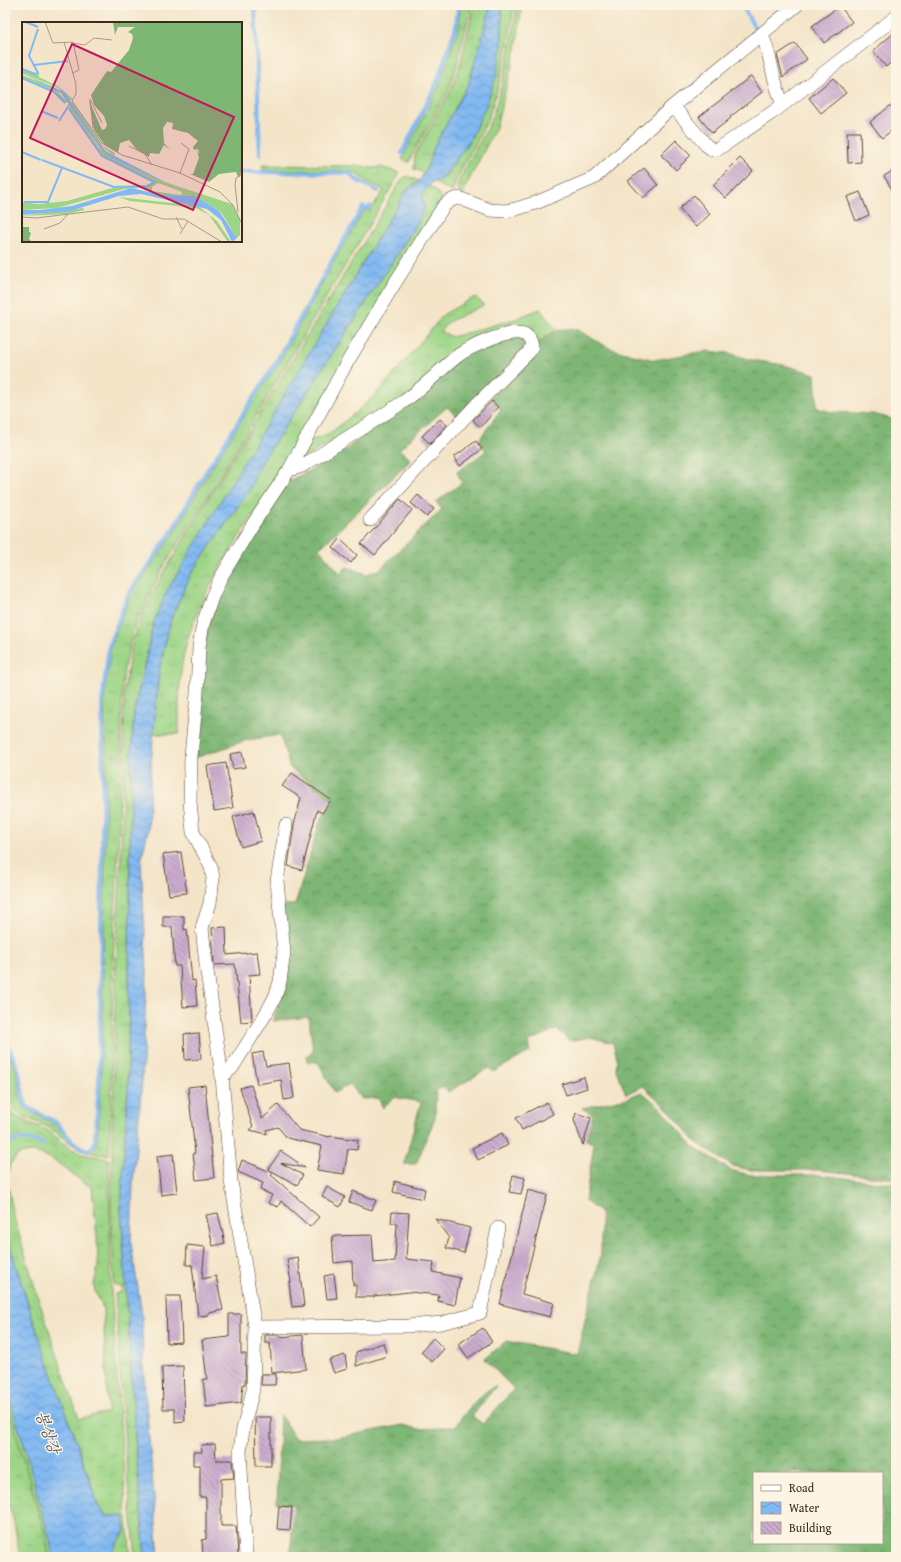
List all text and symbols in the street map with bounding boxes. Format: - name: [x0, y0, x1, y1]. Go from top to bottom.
- inset map: [22, 22, 242, 242]
- water label: 봉상강: [31, 1408, 66, 1458]
- legend: [753, 1472, 883, 1544]
- text: Road: [789, 1479, 815, 1496]
- text: Water: [789, 1499, 819, 1516]
- text: Building: [789, 1519, 832, 1536]

